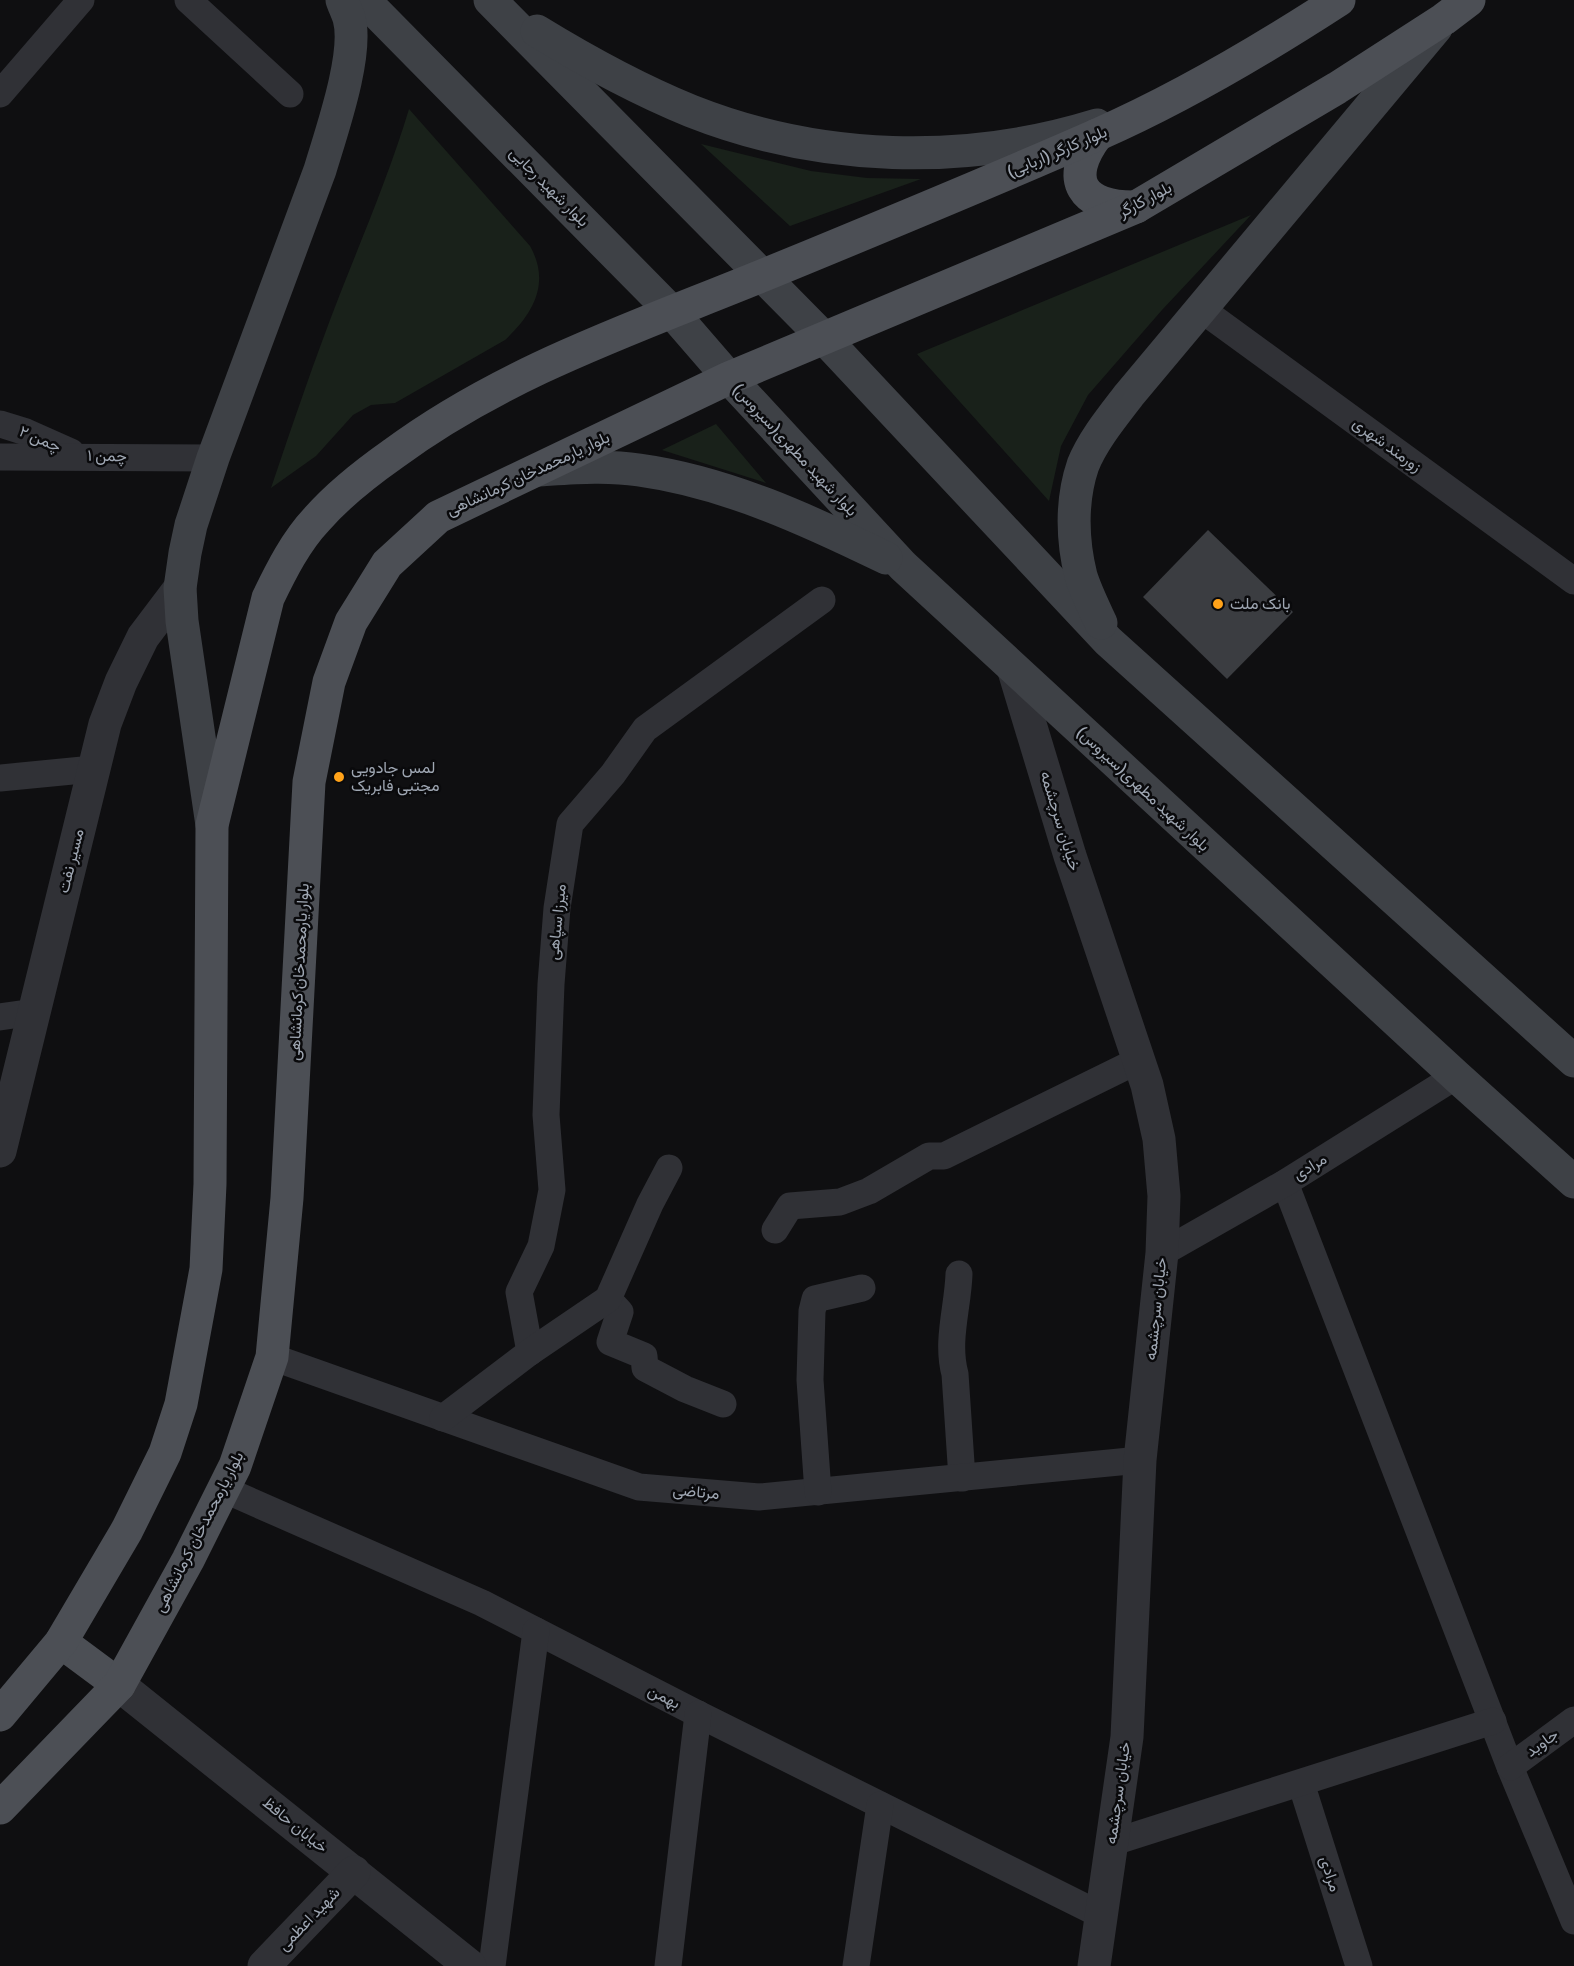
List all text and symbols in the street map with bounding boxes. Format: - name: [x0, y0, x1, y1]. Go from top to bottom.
- street label: بلوار کارگر (اربابی): [1004, 122, 1110, 182]
- street label: بلوار شهید رجایی: [505, 143, 593, 231]
- street label: بلوار کارگر: [1114, 178, 1175, 223]
- street label: بلوار شهید مطهری(سیروس): [728, 379, 862, 521]
- street label: زورمند شهری: [1349, 413, 1425, 477]
- street label: چمن ۲: [16, 421, 64, 458]
- street label: بلوار یارمحمدخان کرمانشاهی: [443, 427, 613, 521]
- street label: چمن ۱: [87, 446, 127, 467]
- place label: بانک ملت: [1230, 594, 1291, 614]
- marker: بانک ملت: [1211, 597, 1225, 611]
- street label: بلوار شهید مطهری(سیروس): [1072, 722, 1214, 856]
- place label: لمس جادویی مجتبی فابریک: [351, 758, 440, 796]
- street label: خیابان سرچشمه: [1034, 769, 1085, 874]
- marker: لمس جادویی مجتبی فابریک: [332, 770, 346, 784]
- street label: مسیر نفت: [53, 827, 89, 895]
- street label: بلوار یارمحمدخان کرمانشاهی: [284, 883, 314, 1061]
- street label: میرزا سپاهی: [543, 883, 572, 961]
- street label: مرادی: [1289, 1149, 1331, 1185]
- street label: خیابان سرچشمه: [1141, 1256, 1172, 1361]
- street label: بلوار یارمحمدخان کرمانشاهی: [150, 1448, 248, 1616]
- street label: مرتاضی: [672, 1480, 720, 1504]
- street label: بهمن: [645, 1681, 683, 1713]
- street label: جاوید: [1522, 1724, 1562, 1762]
- street label: خیابان سرچشمه: [1101, 1740, 1136, 1846]
- street label: خیابان حافظ: [258, 1793, 332, 1858]
- street label: مرادی: [1315, 1854, 1345, 1894]
- street label: شهید اعظمی: [274, 1883, 344, 1955]

